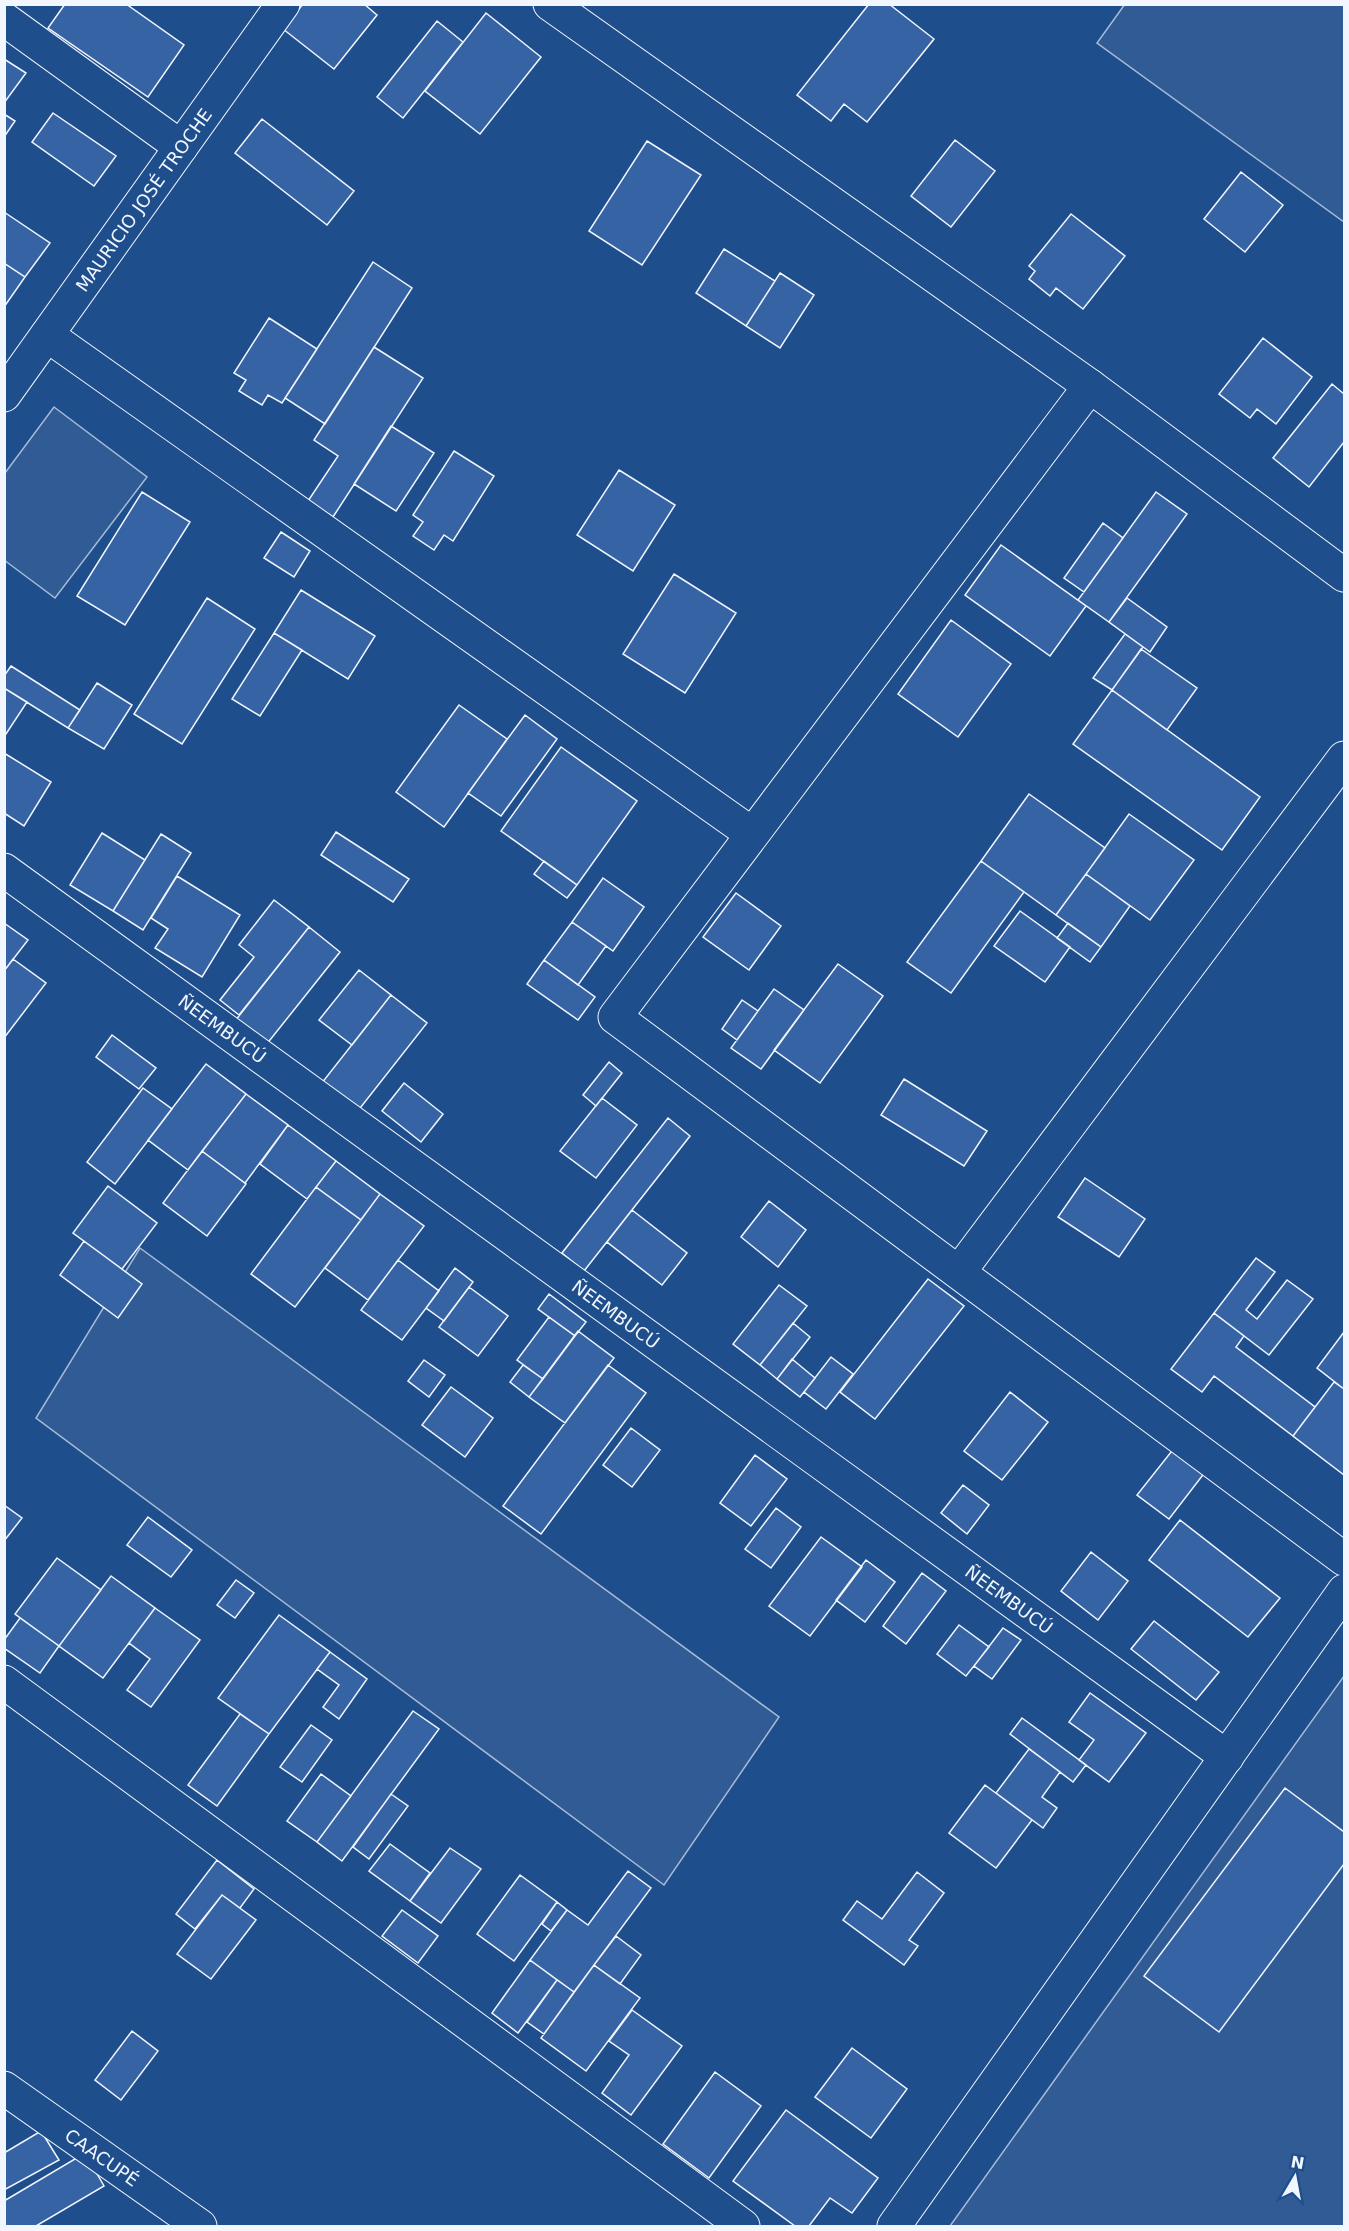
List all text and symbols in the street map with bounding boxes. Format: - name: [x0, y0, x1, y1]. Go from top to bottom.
- street label: MAURICIO JOSÉ TROCHE: [71, 104, 216, 295]
- street label: ÑEEMBUCÚ: [175, 990, 270, 1067]
- street label: ÑEEMBUCÚ: [568, 1275, 664, 1353]
- street label: ÑEEMBUCÚ: [962, 1560, 1057, 1638]
- street label: CAACUPÉ: [61, 2124, 143, 2190]
- north arrow: [1265, 2147, 1325, 2207]
- text: N: [1289, 2152, 1306, 2173]

